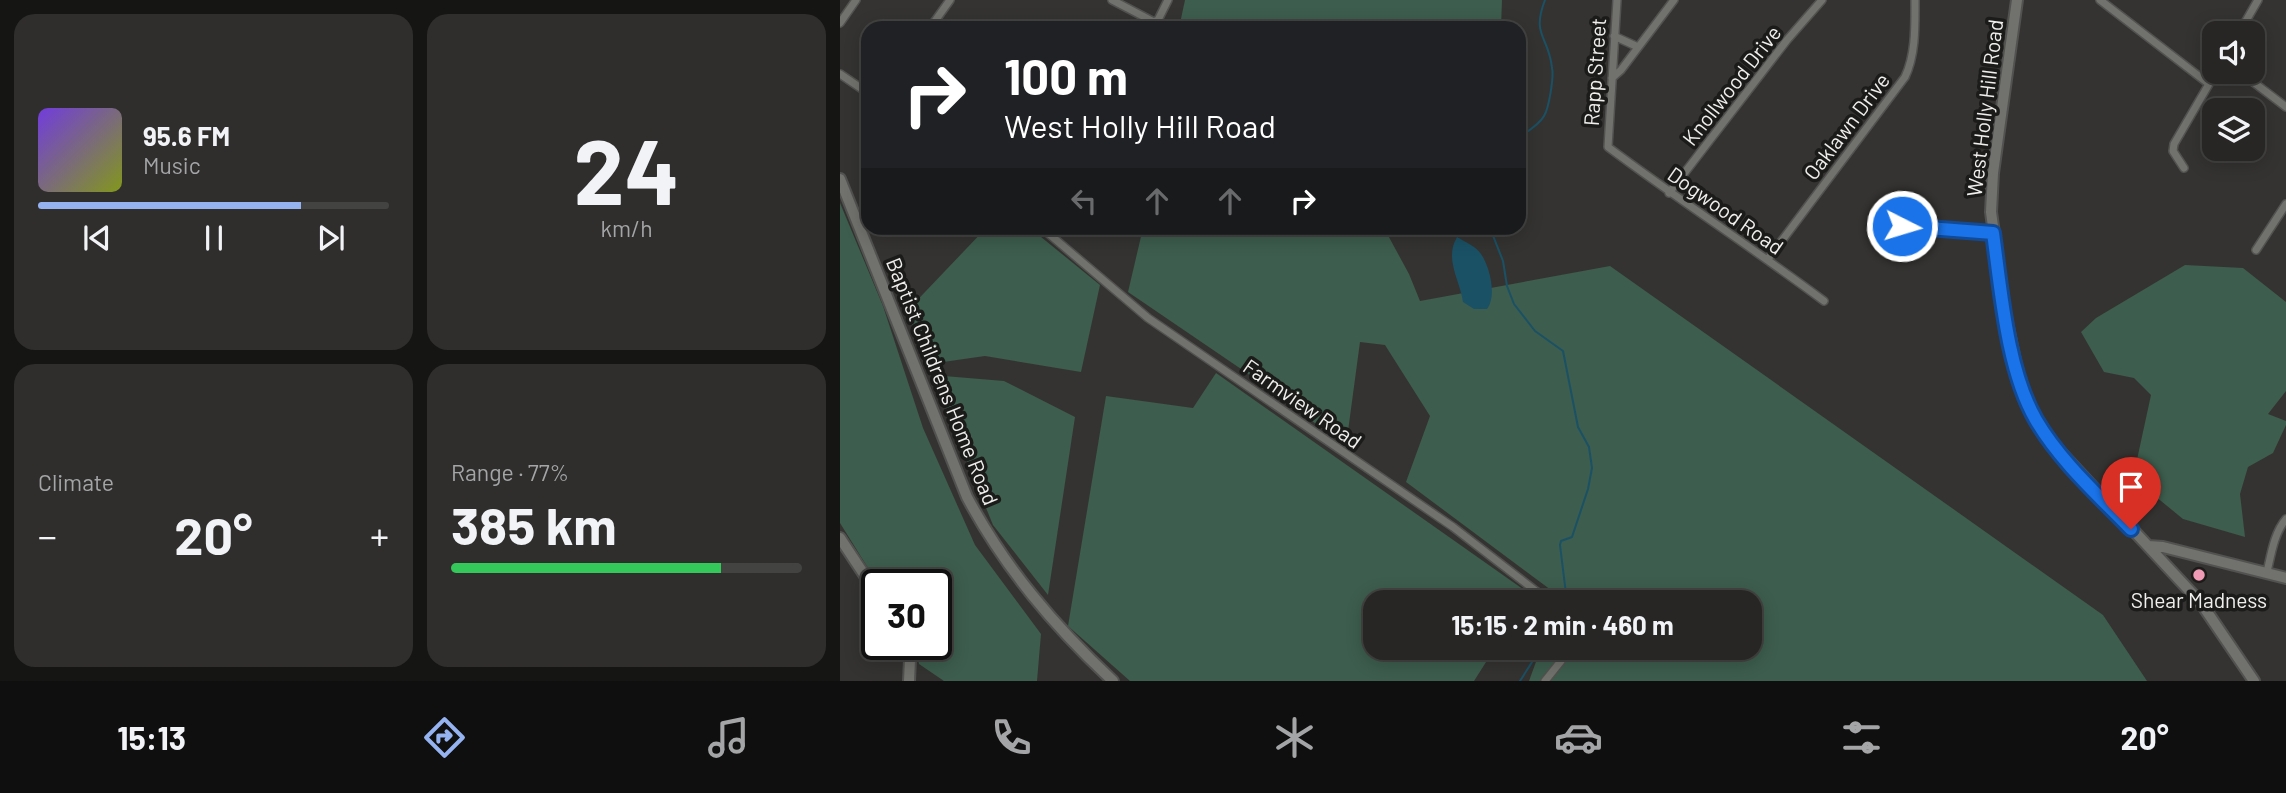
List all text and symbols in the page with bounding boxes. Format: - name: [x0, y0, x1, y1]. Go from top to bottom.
- street label: Rapp Street: [1578, 17, 1610, 127]
- street label: West Holly Hill Road: [1961, 18, 2007, 198]
- street label: Knollwood Drive: [1676, 20, 1786, 150]
- map controls: [2202, 21, 2265, 161]
- button: sound: [2202, 21, 2265, 84]
- text: 100 m: [1004, 46, 1128, 105]
- icon: right: [889, 49, 980, 140]
- street label: Oaklawn Drive: [1798, 68, 1894, 184]
- button: layers: [2202, 98, 2265, 161]
- text: West Holly Hill Road: [1004, 106, 1276, 144]
- text: 24: [573, 114, 680, 223]
- text: 95.6 FM: [143, 120, 230, 151]
- text: Music: [143, 151, 201, 179]
- street label: Dogwood Road: [1663, 161, 1789, 259]
- icon: left: [1065, 182, 1103, 220]
- icon: ahead: [1138, 182, 1176, 220]
- icon: ahead: [1211, 182, 1249, 220]
- icon: right: [1284, 182, 1322, 220]
- position arrow: [1865, 189, 1939, 263]
- text: km/h: [600, 214, 653, 242]
- icon: previous: [78, 219, 116, 257]
- icon: pause: [195, 219, 233, 257]
- icon: next: [312, 219, 350, 257]
- street label: Baptist Childrens Home Road: [882, 254, 1004, 508]
- street label: Farmview Road: [1239, 353, 1367, 453]
- pin: [2101, 457, 2161, 529]
- text: Range · 77%: [451, 458, 569, 486]
- text: Climate: [38, 468, 114, 496]
- icon: arrive: [2112, 468, 2150, 506]
- text: 385 km: [451, 493, 617, 555]
- text: 20°: [174, 503, 253, 565]
- text: −: [38, 512, 57, 558]
- text: +: [370, 512, 389, 558]
- marker: Shear Madness: [2191, 567, 2207, 583]
- speed limit sign: 30: [861, 569, 952, 660]
- place label: Shear Madness: [2131, 587, 2267, 612]
- text: 15:15 · 2 min · 460 m: [1451, 609, 1674, 640]
- icon: directions: [420, 713, 469, 762]
- icon: music: [704, 713, 753, 762]
- icon: phone: [987, 713, 1036, 762]
- icon: climate: [1270, 713, 1319, 762]
- icon: car: [1554, 713, 1603, 762]
- icon: filters: [1837, 713, 1886, 762]
- text: 15:13: [117, 718, 186, 756]
- text: 20°: [2121, 718, 2169, 756]

